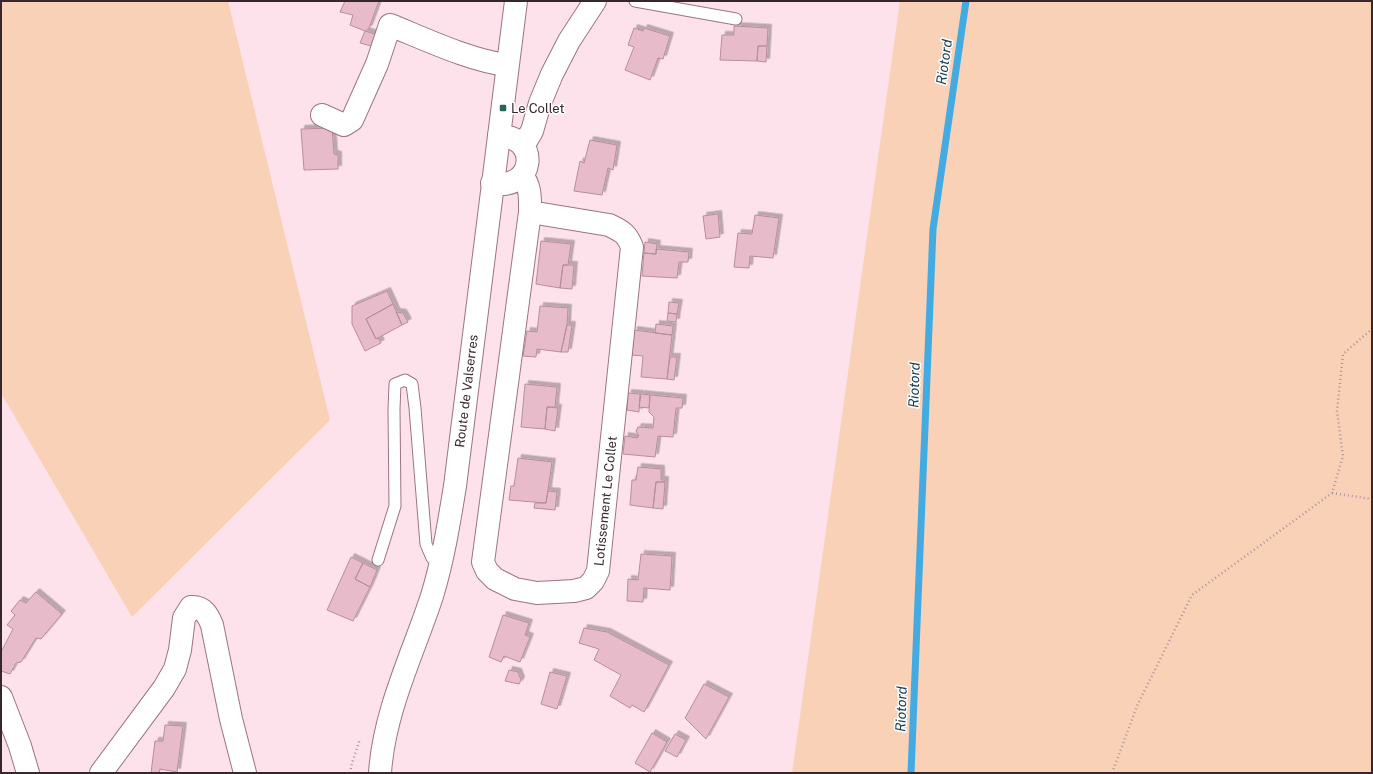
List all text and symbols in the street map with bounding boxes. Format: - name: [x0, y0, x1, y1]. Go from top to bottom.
- water label: Riotord: [933, 38, 955, 86]
- place label: Le Collet: [511, 101, 564, 116]
- marker: Le Collet: [498, 103, 508, 113]
- street label: Route de Valserres: [452, 334, 481, 448]
- water label: Riotord: [905, 362, 923, 408]
- street label: Lotissement Le Collet: [591, 435, 620, 567]
- water label: Riotord: [892, 686, 910, 732]

